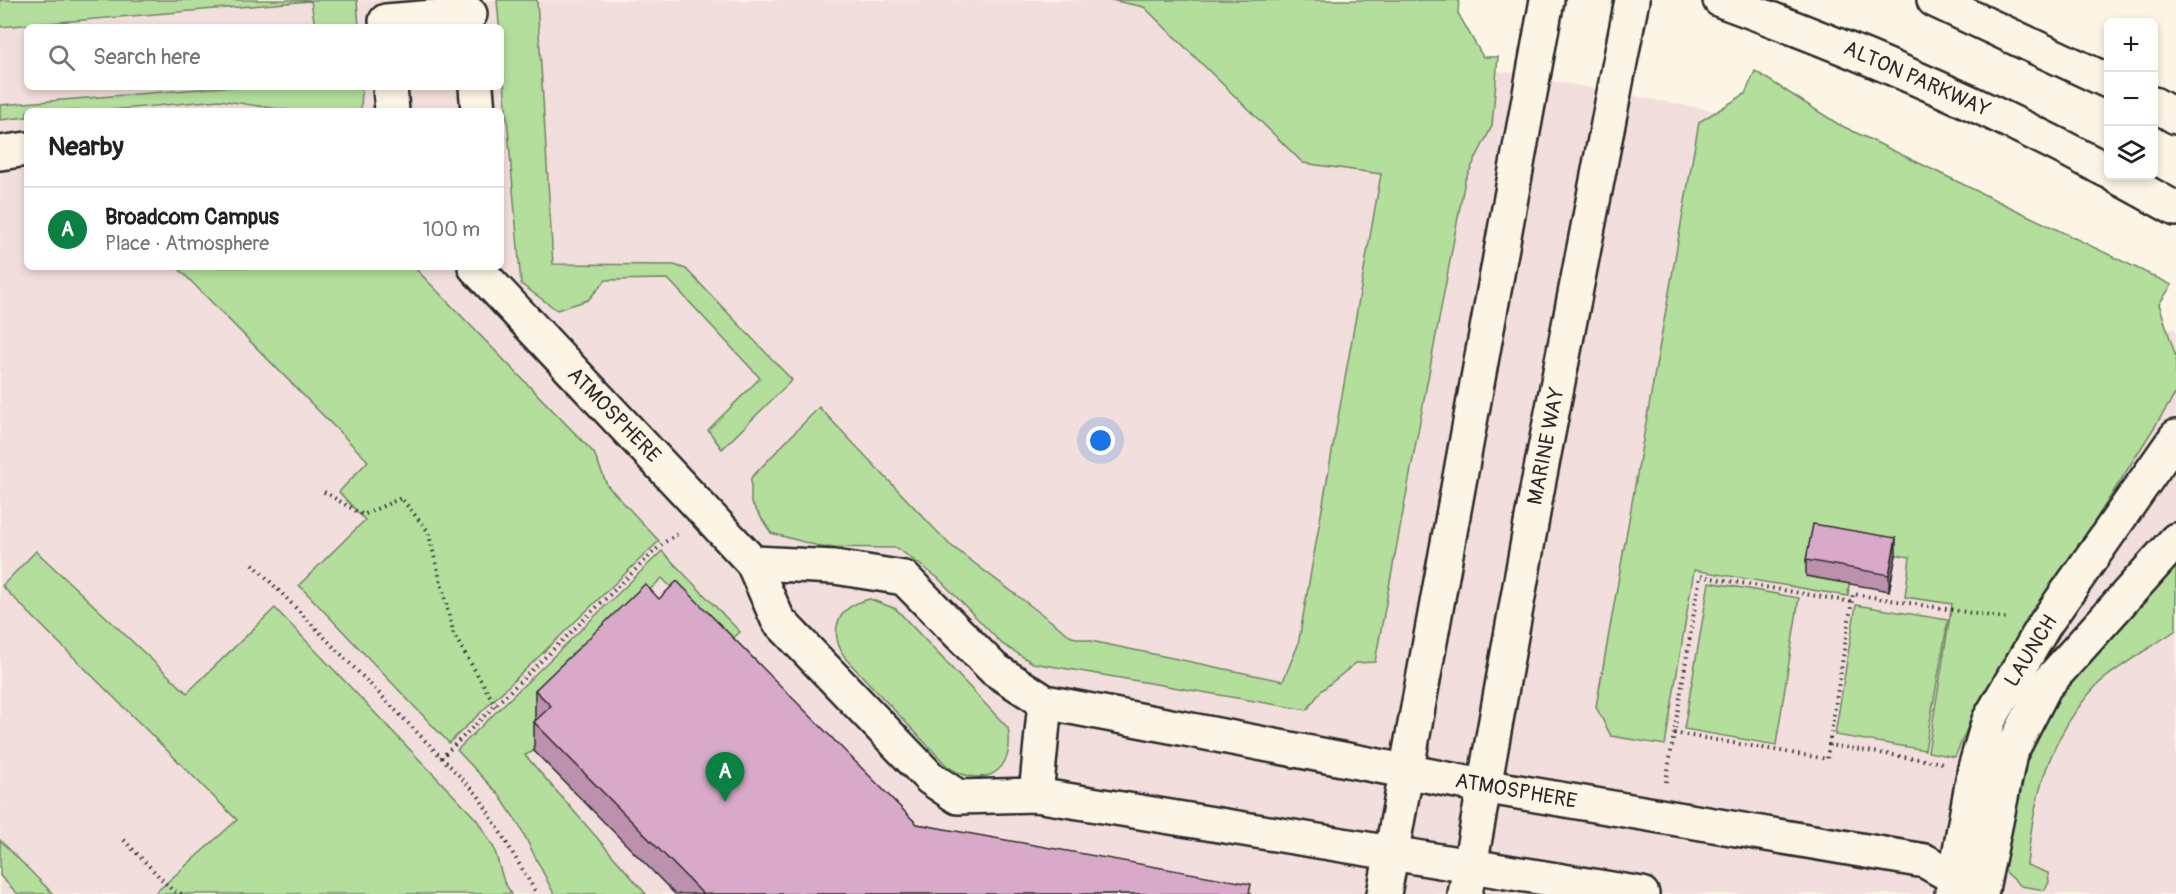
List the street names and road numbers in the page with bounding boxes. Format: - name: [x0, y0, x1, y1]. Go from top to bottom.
- street label: ALTON PARKWAY: [1839, 35, 1995, 123]
- street label: ATMOSPHERE: [562, 361, 667, 469]
- street label: MARINE WAY: [1521, 385, 1571, 507]
- street label: LAUNCH: [1998, 610, 2064, 692]
- street label: ATMOSPHERE: [1453, 767, 1579, 815]

